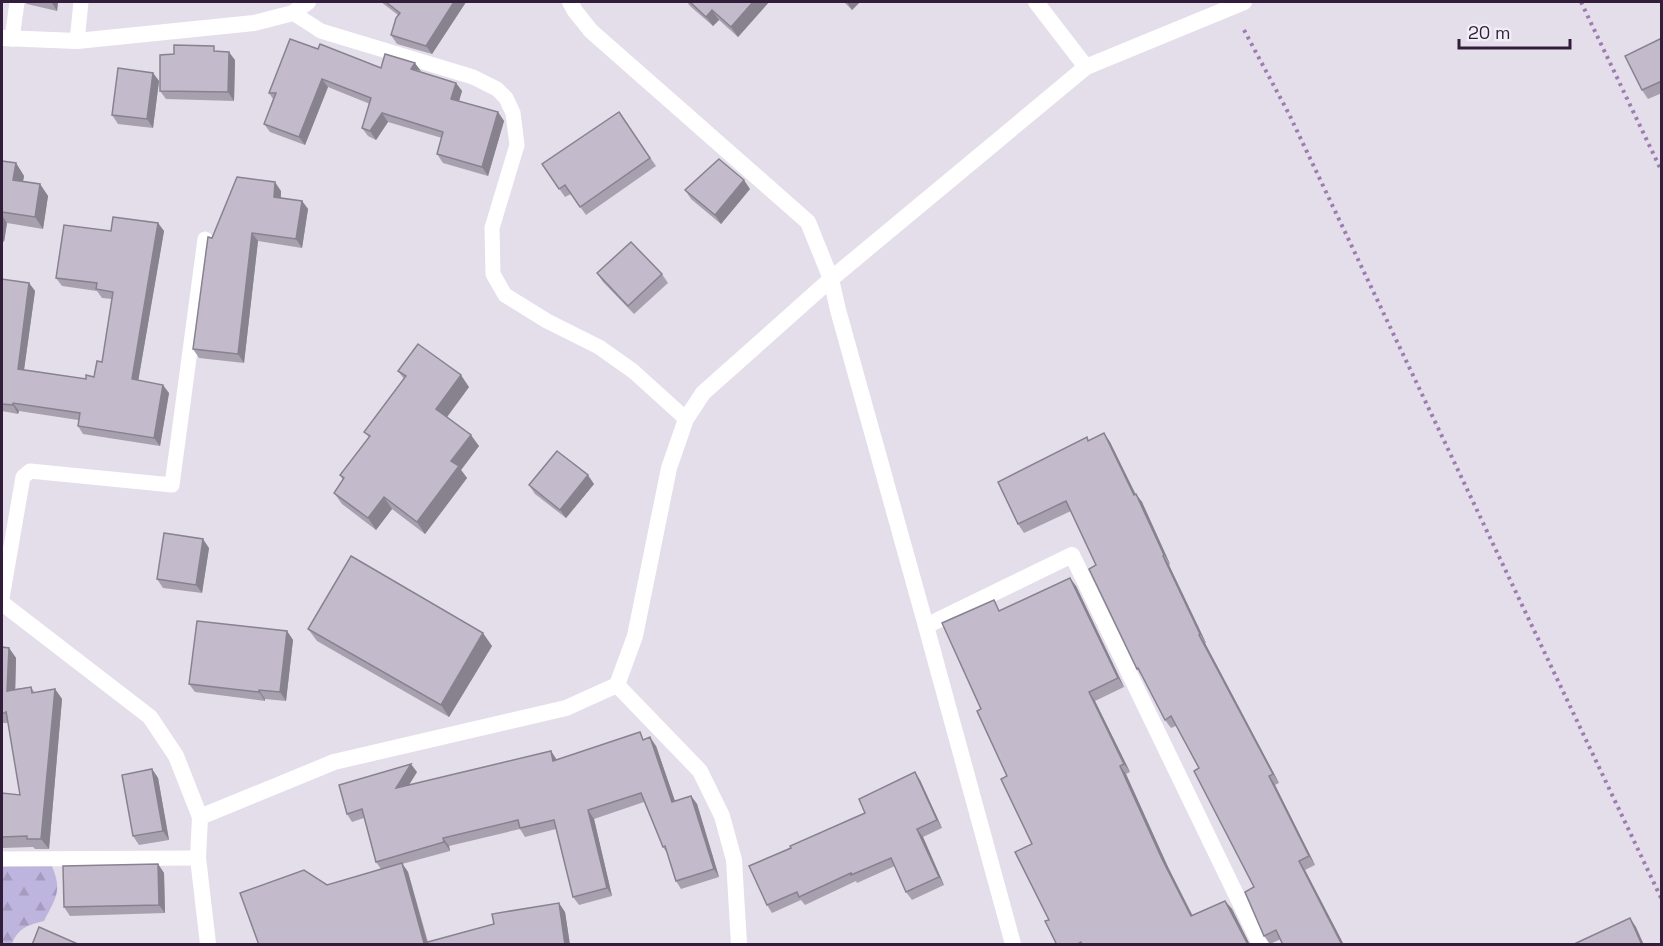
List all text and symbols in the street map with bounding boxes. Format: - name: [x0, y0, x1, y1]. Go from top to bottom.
- scale bar: [1459, 12, 1570, 50]
- text: 20 m: [1468, 21, 1511, 44]

